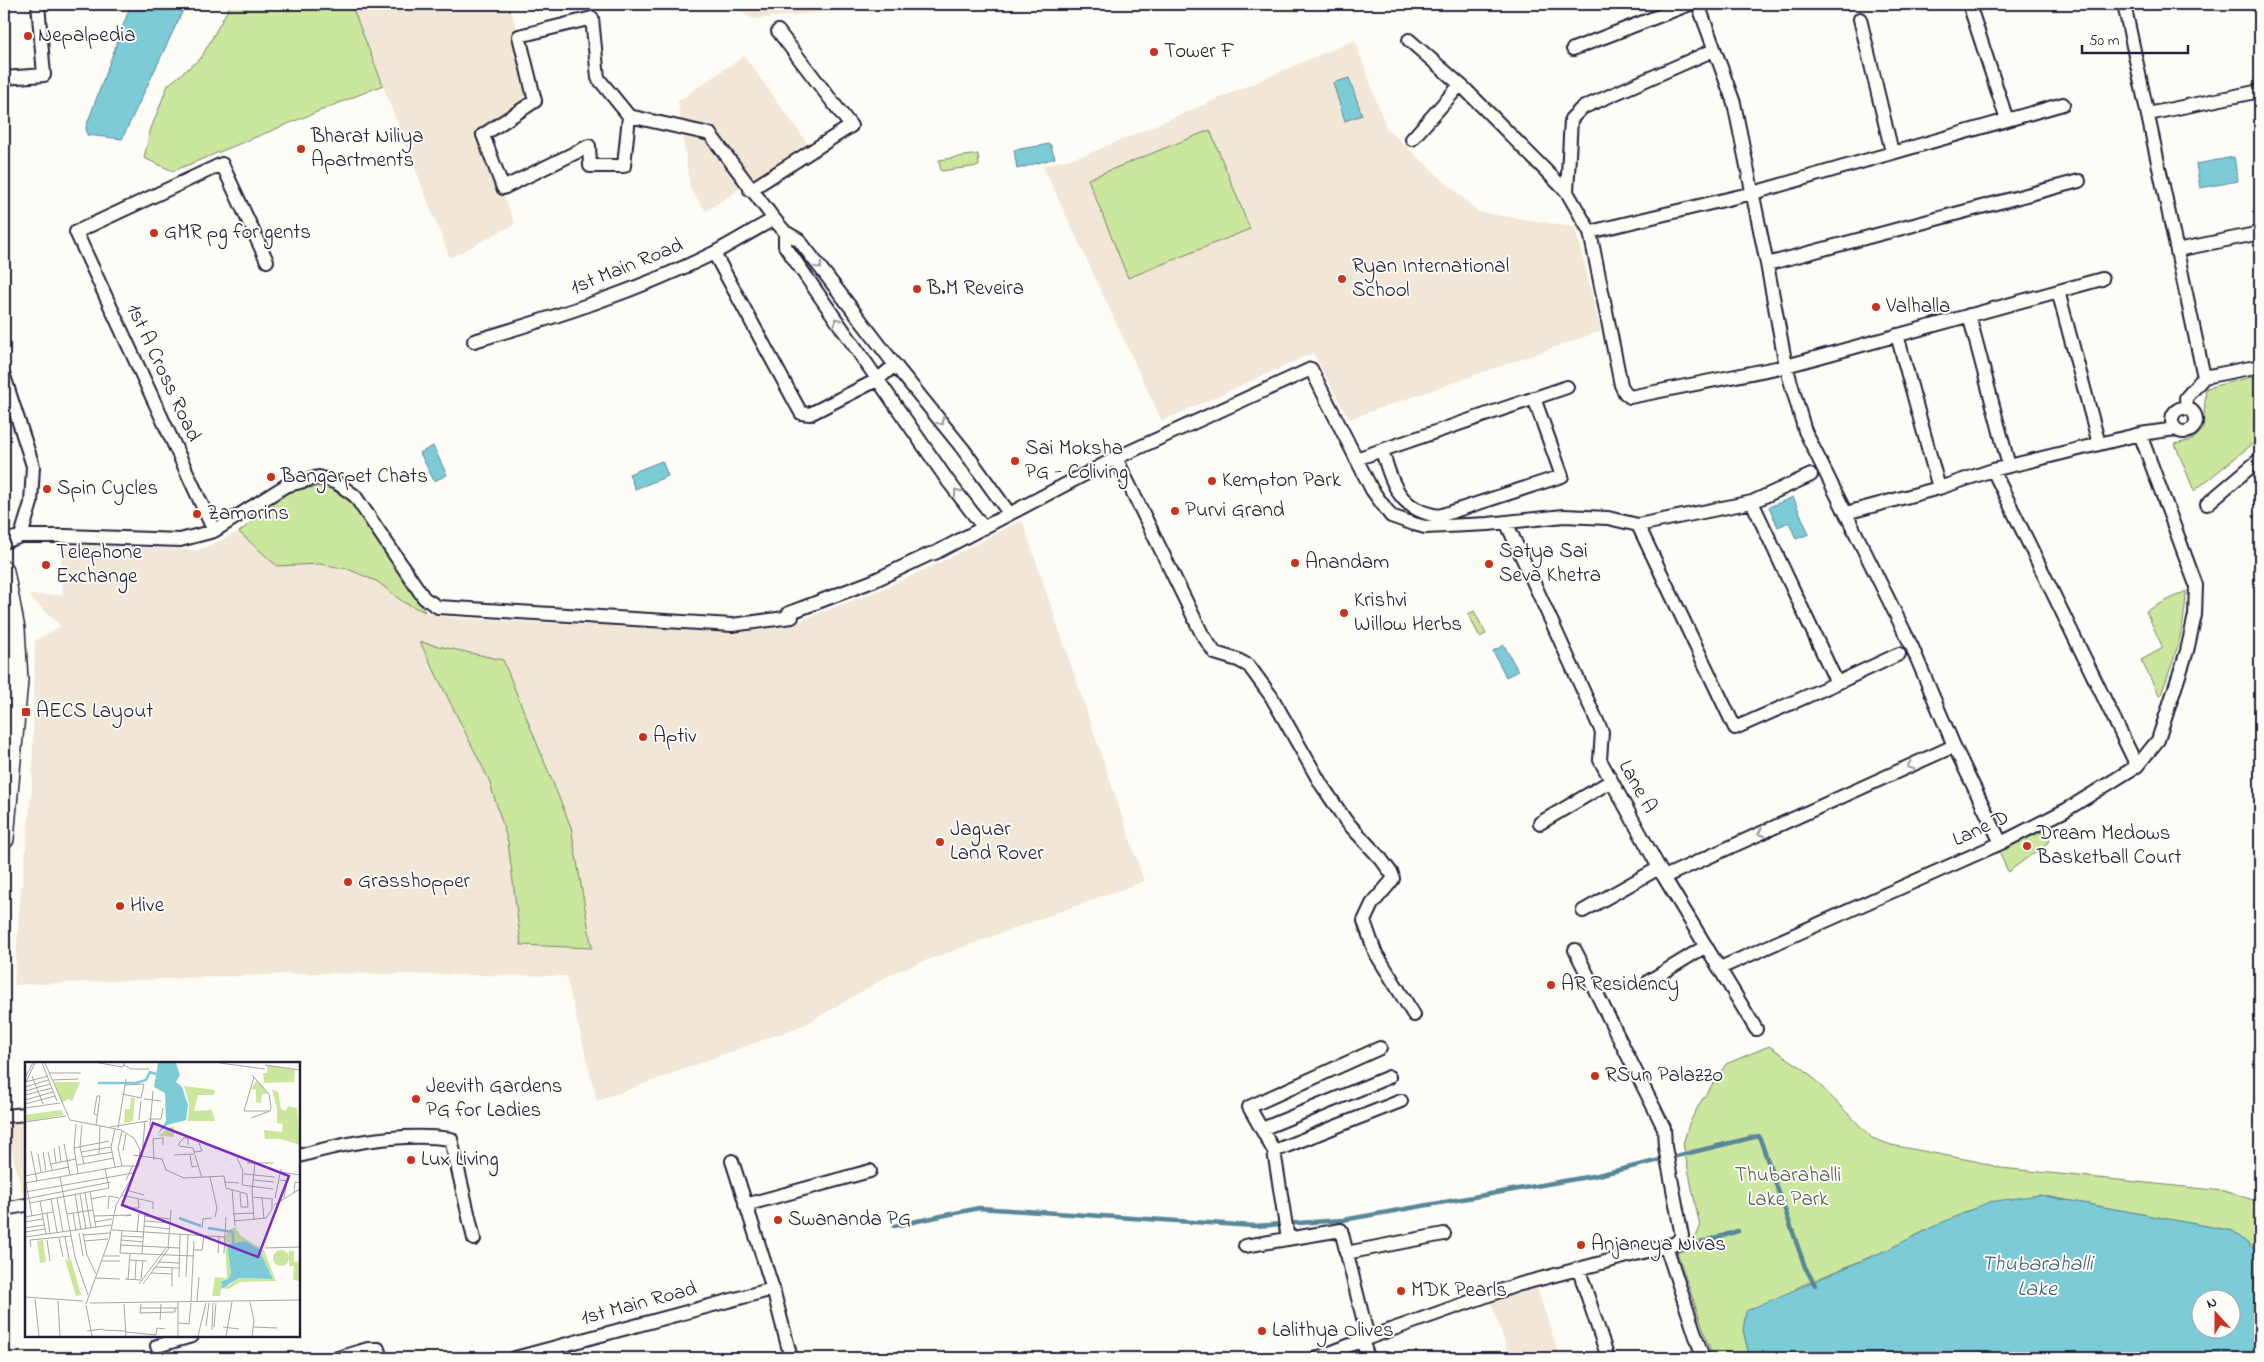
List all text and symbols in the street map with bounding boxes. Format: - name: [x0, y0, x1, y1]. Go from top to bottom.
- place label: Nepalpedia: [38, 21, 136, 51]
- scale bar: [2082, 22, 2188, 54]
- marker: Nepalpedia: [22, 30, 34, 42]
- text: 50 m: [2089, 30, 2120, 52]
- place label: Tower F: [1164, 37, 1235, 67]
- marker: Tower F: [1148, 46, 1160, 58]
- place label: Bharat Niliya Apartments: [310, 122, 424, 176]
- marker: Bharat Niliya Apartments: [295, 143, 307, 155]
- place label: GMR pg for gents: [164, 218, 311, 250]
- marker: GMR pg for gents: [148, 227, 160, 239]
- street label: 1st Main Road: [566, 231, 688, 303]
- place label: Ryan International School: [1352, 252, 1509, 306]
- one-way arrow: [813, 260, 821, 269]
- marker: Ryan International School: [1336, 273, 1348, 285]
- place label: B.M Reveira: [926, 274, 1024, 304]
- marker: B.M Reveira: [911, 283, 923, 295]
- place label: Valhalla: [1885, 292, 1950, 322]
- street label: 1st A Cross Road: [118, 299, 208, 447]
- marker: Valhalla: [1870, 301, 1882, 313]
- one-way arrow: [833, 317, 843, 326]
- one-way arrow: [936, 416, 945, 425]
- place label: Sai Moksha PG - Coliving: [1025, 434, 1128, 490]
- marker: Sai Moksha PG - Coliving: [1009, 455, 1021, 467]
- place label: Bangarpet Chats: [280, 462, 428, 494]
- place label: Kempton Park: [1222, 466, 1342, 496]
- marker: Bangarpet Chats: [265, 471, 277, 483]
- place label: Spin Cycles: [57, 474, 158, 506]
- marker: Kempton Park: [1206, 475, 1218, 487]
- marker: Spin Cycles: [41, 483, 53, 495]
- one-way arrow: [954, 488, 963, 498]
- place label: Purvi Grand: [1185, 496, 1285, 526]
- place label: Zamorins: [207, 499, 289, 529]
- marker: Purvi Grand: [1169, 505, 1181, 517]
- marker: Zamorins: [191, 508, 203, 520]
- place label: Satya Sai Seva Khetra: [1499, 537, 1601, 591]
- place label: Telephone Exchange: [56, 538, 142, 594]
- place label: Anandam: [1305, 548, 1389, 578]
- marker: Anandam: [1289, 557, 1301, 569]
- marker: Satya Sai Seva Khetra: [1483, 558, 1495, 570]
- marker: Telephone Exchange: [40, 559, 52, 571]
- place label: Krishvi Willow Herbs: [1354, 586, 1462, 640]
- marker: Krishvi Willow Herbs: [1338, 607, 1350, 619]
- place label: AECS Layout: [36, 697, 153, 729]
- marker: AECS Layout: [20, 706, 32, 718]
- place label: Aptiv: [653, 722, 697, 752]
- marker: Aptiv: [637, 731, 649, 743]
- street label: Lane A: [1610, 755, 1664, 819]
- one-way arrow: [1906, 760, 1915, 771]
- street label: Lane D: [1948, 803, 2014, 855]
- place label: Jaguar Land Rover: [950, 815, 1044, 869]
- place label: Dream Medows Basketball Court: [2036, 819, 2182, 873]
- one-way arrow: [1757, 827, 1766, 838]
- marker: Jaguar Land Rover: [934, 836, 946, 848]
- marker: Dream Medows Basketball Court: [2021, 840, 2033, 852]
- place label: Grasshopper: [358, 867, 471, 897]
- marker: Grasshopper: [342, 876, 354, 888]
- place label: Hive: [130, 891, 165, 921]
- marker: Hive: [114, 900, 126, 912]
- place label: AR Residency: [1561, 970, 1679, 1002]
- marker: AR Residency: [1545, 979, 1557, 991]
- place label: RSun Palazzo: [1605, 1061, 1723, 1091]
- inset map: [25, 1062, 300, 1337]
- marker: RSun Palazzo: [1589, 1070, 1601, 1082]
- place label: Jeevith Gardens PG for Ladies: [426, 1072, 563, 1126]
- marker: Jeevith Gardens PG for Ladies: [410, 1093, 422, 1105]
- place label: Lux Living: [421, 1145, 499, 1177]
- marker: Lux Living: [405, 1154, 417, 1166]
- park label: Thubarahalli Lake Park: [1735, 1161, 1841, 1215]
- place label: Swananda PG: [788, 1205, 911, 1235]
- marker: Swananda PG: [772, 1214, 784, 1226]
- place label: Anjaneya Nivas: [1591, 1230, 1726, 1262]
- marker: Anjaneya Nivas: [1575, 1239, 1587, 1251]
- water label: Thubarahalli Lake: [1981, 1249, 2095, 1306]
- street label: 1st Main Road: [578, 1274, 700, 1334]
- place label: MDK Pearls: [1411, 1276, 1507, 1306]
- marker: MDK Pearls: [1395, 1285, 1407, 1297]
- north arrow: [2192, 1290, 2242, 1340]
- text: N: [2204, 1292, 2220, 1315]
- place label: Lalithya Olives: [1272, 1316, 1394, 1348]
- marker: Lalithya Olives: [1256, 1325, 1268, 1337]

